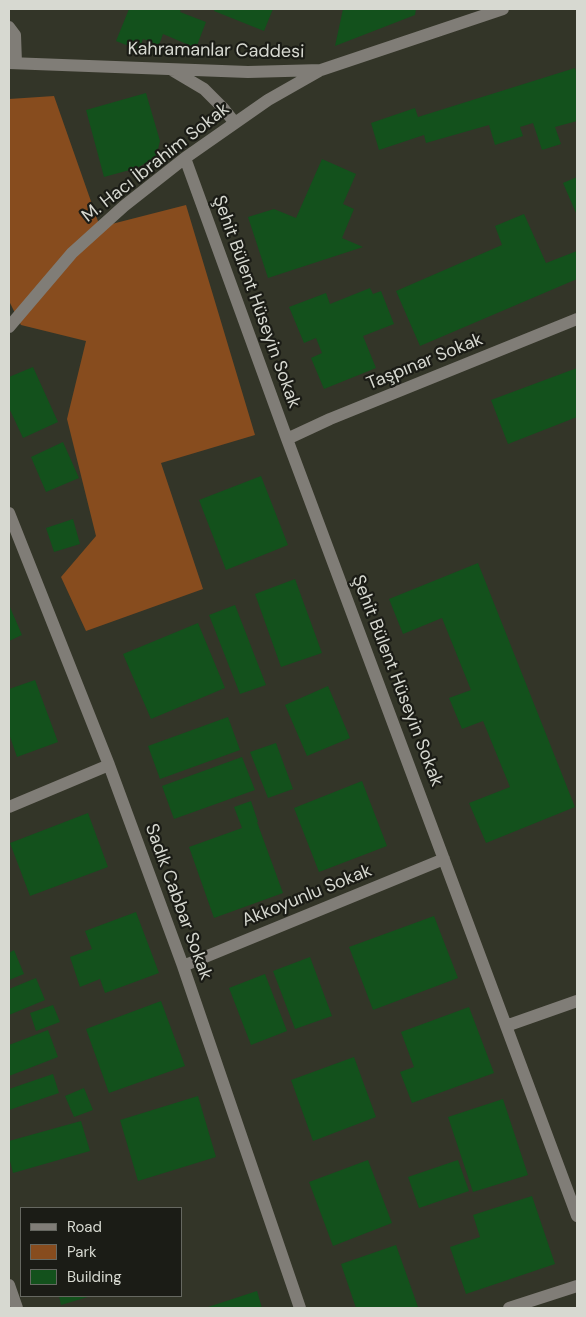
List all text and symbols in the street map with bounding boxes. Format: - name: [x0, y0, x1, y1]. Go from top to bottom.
- street label: Kahramanlar Caddesi: [127, 39, 305, 63]
- street label: M. Hacı İbrahim Sokak: [78, 99, 234, 227]
- street label: Şehit Bülent Hüseyin Sokak: [207, 193, 305, 411]
- street label: Taşpınar Sokak: [364, 329, 486, 395]
- street label: Şehit Bülent Hüseyin Sokak: [347, 572, 447, 790]
- street label: Sadık Cabbar Sokak: [140, 821, 216, 983]
- street label: Akkoyunlu Sokak: [239, 860, 375, 932]
- legend: [20, 1207, 182, 1297]
- text: Road: [67, 1217, 102, 1237]
- text: Park: [67, 1242, 97, 1262]
- text: Building: [67, 1267, 122, 1287]

